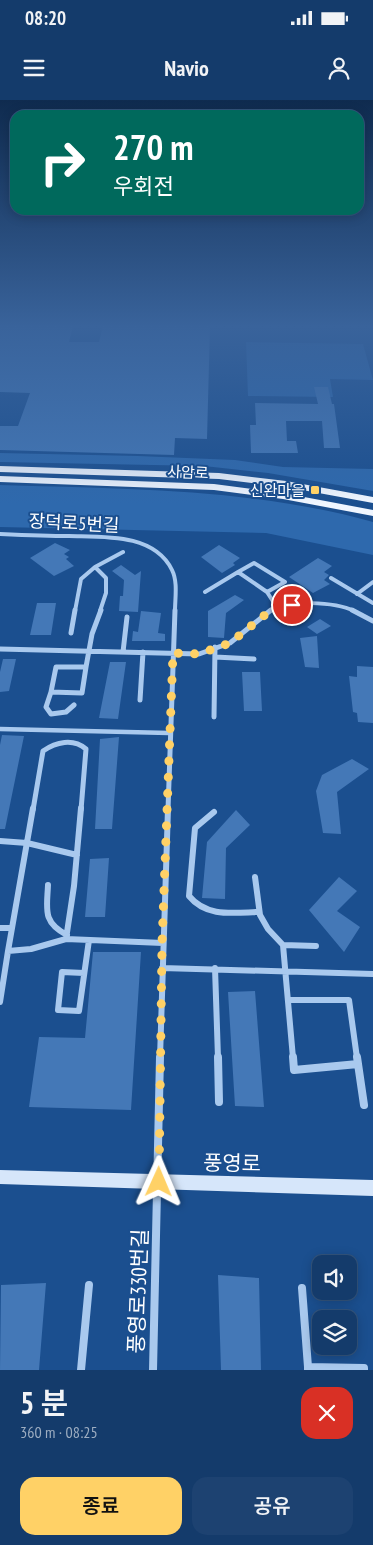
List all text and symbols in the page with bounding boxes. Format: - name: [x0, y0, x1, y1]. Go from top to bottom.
- text: 08:20: [25, 6, 66, 30]
- icon: menu: [20, 54, 48, 82]
- text: Navio: [164, 54, 209, 82]
- icon: person: [325, 54, 353, 82]
- text: 270 m: [113, 124, 194, 170]
- icon: right: [30, 130, 95, 195]
- text: 우회전: [113, 172, 174, 200]
- street label: 사암로: [167, 461, 209, 483]
- place label: 신완마을: [250, 481, 305, 500]
- marker: 신완마을: [309, 484, 321, 496]
- street label: 장덕로5번길: [28, 509, 120, 537]
- pin: [271, 584, 313, 626]
- icon: arrive: [278, 591, 306, 619]
- street label: 풍영로: [203, 1149, 261, 1177]
- position arrow: [132, 1155, 184, 1207]
- street label: 풍영로330번길: [122, 1228, 154, 1354]
- map controls: [312, 1255, 357, 1355]
- button: sound: [312, 1255, 357, 1300]
- button: layers: [312, 1310, 357, 1355]
- text: 5 분: [20, 1383, 68, 1422]
- button: close: [301, 1387, 353, 1439]
- text: 360 m · 08:25: [20, 1422, 98, 1442]
- button: 종료: [20, 1477, 182, 1535]
- button: 공유: [192, 1477, 353, 1535]

